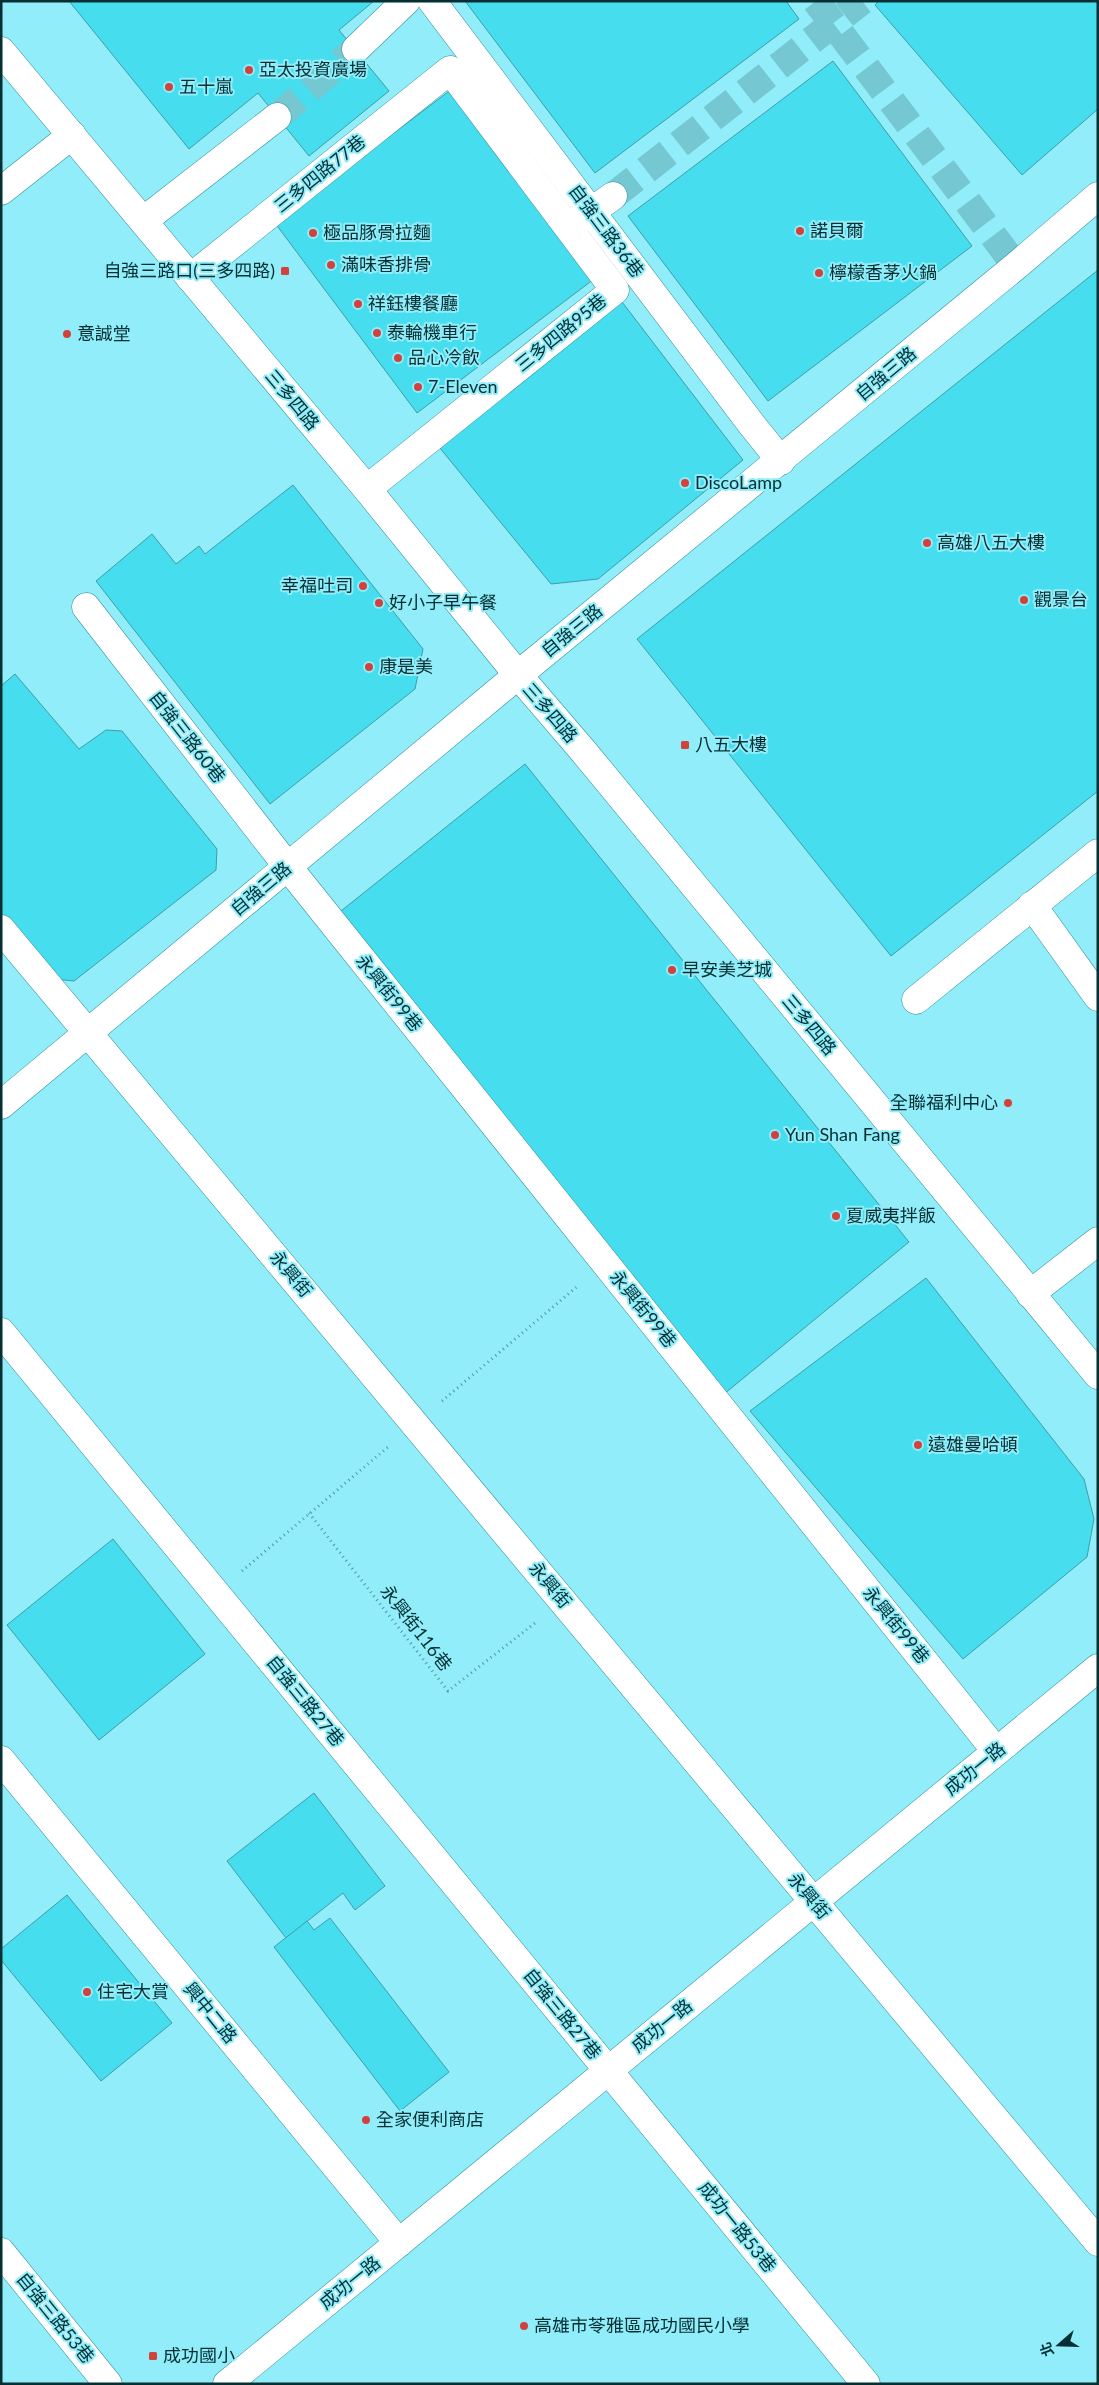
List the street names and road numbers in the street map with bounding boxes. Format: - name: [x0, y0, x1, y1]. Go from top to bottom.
- street label: 三多四路77巷: [269, 130, 369, 217]
- street label: 自強三路36巷: [565, 179, 649, 281]
- street label: 三多四路95巷: [510, 289, 610, 376]
- street label: 自強三路: [851, 342, 920, 405]
- street label: 三多四路: [261, 365, 324, 434]
- street label: 自強三路: [536, 599, 606, 661]
- street label: 三多四路: [519, 678, 583, 747]
- street label: 自強三路60巷: [145, 686, 231, 787]
- street label: 自強三路: [226, 857, 295, 920]
- street label: 永興街99巷: [352, 949, 428, 1035]
- street label: 三多四路: [778, 990, 841, 1059]
- street label: 永興街: [266, 1246, 318, 1301]
- street label: 永興街99巷: [606, 1265, 682, 1351]
- street label: 永興街: [525, 1557, 577, 1612]
- street label: 永興街116巷: [376, 1580, 457, 1675]
- street label: 永興街99巷: [859, 1581, 935, 1667]
- street label: 自強三路27巷: [262, 1650, 349, 1750]
- street label: 成功一路: [939, 1737, 1009, 1799]
- street label: 永興街: [784, 1868, 836, 1923]
- street label: 自強三路27巷: [519, 1963, 606, 2063]
- street label: 興中二路: [180, 1977, 242, 2047]
- street label: 成功一路: [626, 1994, 696, 2056]
- street label: 成功一路53巷: [694, 2176, 781, 2276]
- street label: 成功一路: [314, 2251, 384, 2313]
- street label: 自強三路53巷: [12, 2267, 99, 2367]

